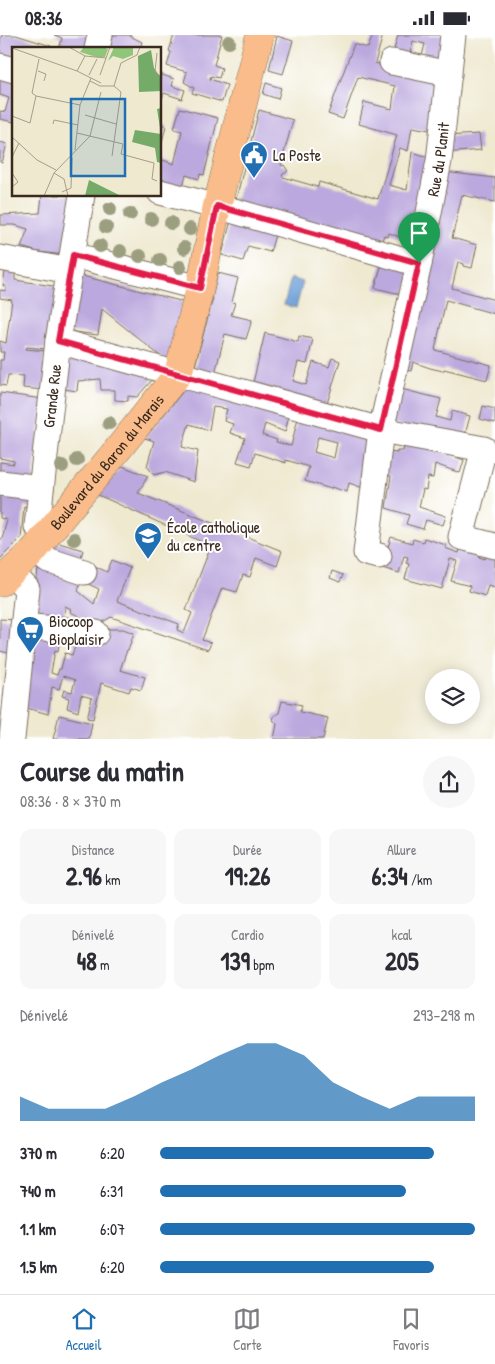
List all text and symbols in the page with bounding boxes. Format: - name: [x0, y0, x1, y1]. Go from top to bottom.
- text: 08:36: [25, 5, 62, 31]
- inset map: [12, 47, 161, 196]
- street label: Rue du Planit: [421, 121, 454, 198]
- public building icon: La Poste: [239, 140, 269, 179]
- place label: La Poste: [273, 144, 322, 166]
- pin: [398, 212, 440, 263]
- icon: arrive: [405, 219, 433, 247]
- street label: Grande Rue: [37, 362, 66, 429]
- street label: Boulevard du Baron du Marais: [45, 390, 169, 534]
- place label: École catholique du centre: [167, 516, 261, 556]
- school or university icon: École catholique du centre: [133, 521, 163, 560]
- place label: Biocoop Bioplaisir: [49, 610, 104, 650]
- supermarket icon: Biocoop Bioplaisir: [15, 615, 45, 654]
- map controls: [425, 669, 480, 724]
- button: layers: [425, 669, 480, 724]
- text: Course du matin: [20, 752, 184, 790]
- button: share: [423, 756, 475, 808]
- text: 08:36 · 8 × 370 m: [20, 790, 121, 812]
- text: Distance: [72, 840, 115, 859]
- text: Durée: [233, 840, 262, 859]
- text: Allure: [387, 840, 417, 859]
- text: 2.96: [66, 859, 102, 893]
- text: 19:26: [225, 859, 270, 893]
- text: 6:34: [371, 859, 408, 893]
- text: km: [102, 870, 121, 889]
- text: /km: [408, 870, 432, 889]
- text: Dénivelé: [72, 925, 114, 944]
- text: Cardio: [231, 925, 264, 944]
- text: kcal: [392, 925, 412, 944]
- text: 48: [77, 944, 97, 978]
- text: 139: [221, 944, 250, 978]
- text: 205: [385, 944, 419, 978]
- text: m: [97, 955, 110, 974]
- text: bpm: [250, 955, 274, 974]
- text: Dénivelé: [20, 1004, 68, 1026]
- text: 293–298 m: [413, 1004, 475, 1026]
- text: 370 m: [20, 1142, 57, 1164]
- text: 6:20: [100, 1142, 125, 1164]
- text: 740 m: [20, 1180, 56, 1202]
- text: 6:31: [100, 1180, 123, 1202]
- text: 1.1 km: [20, 1218, 56, 1240]
- text: 6:07: [100, 1218, 125, 1240]
- text: 1.5 km: [20, 1256, 57, 1278]
- text: 6:20: [100, 1256, 125, 1278]
- tab: Accueil: [66, 1305, 101, 1354]
- tab: Carte: [233, 1305, 262, 1354]
- tab: Favoris: [393, 1305, 429, 1354]

